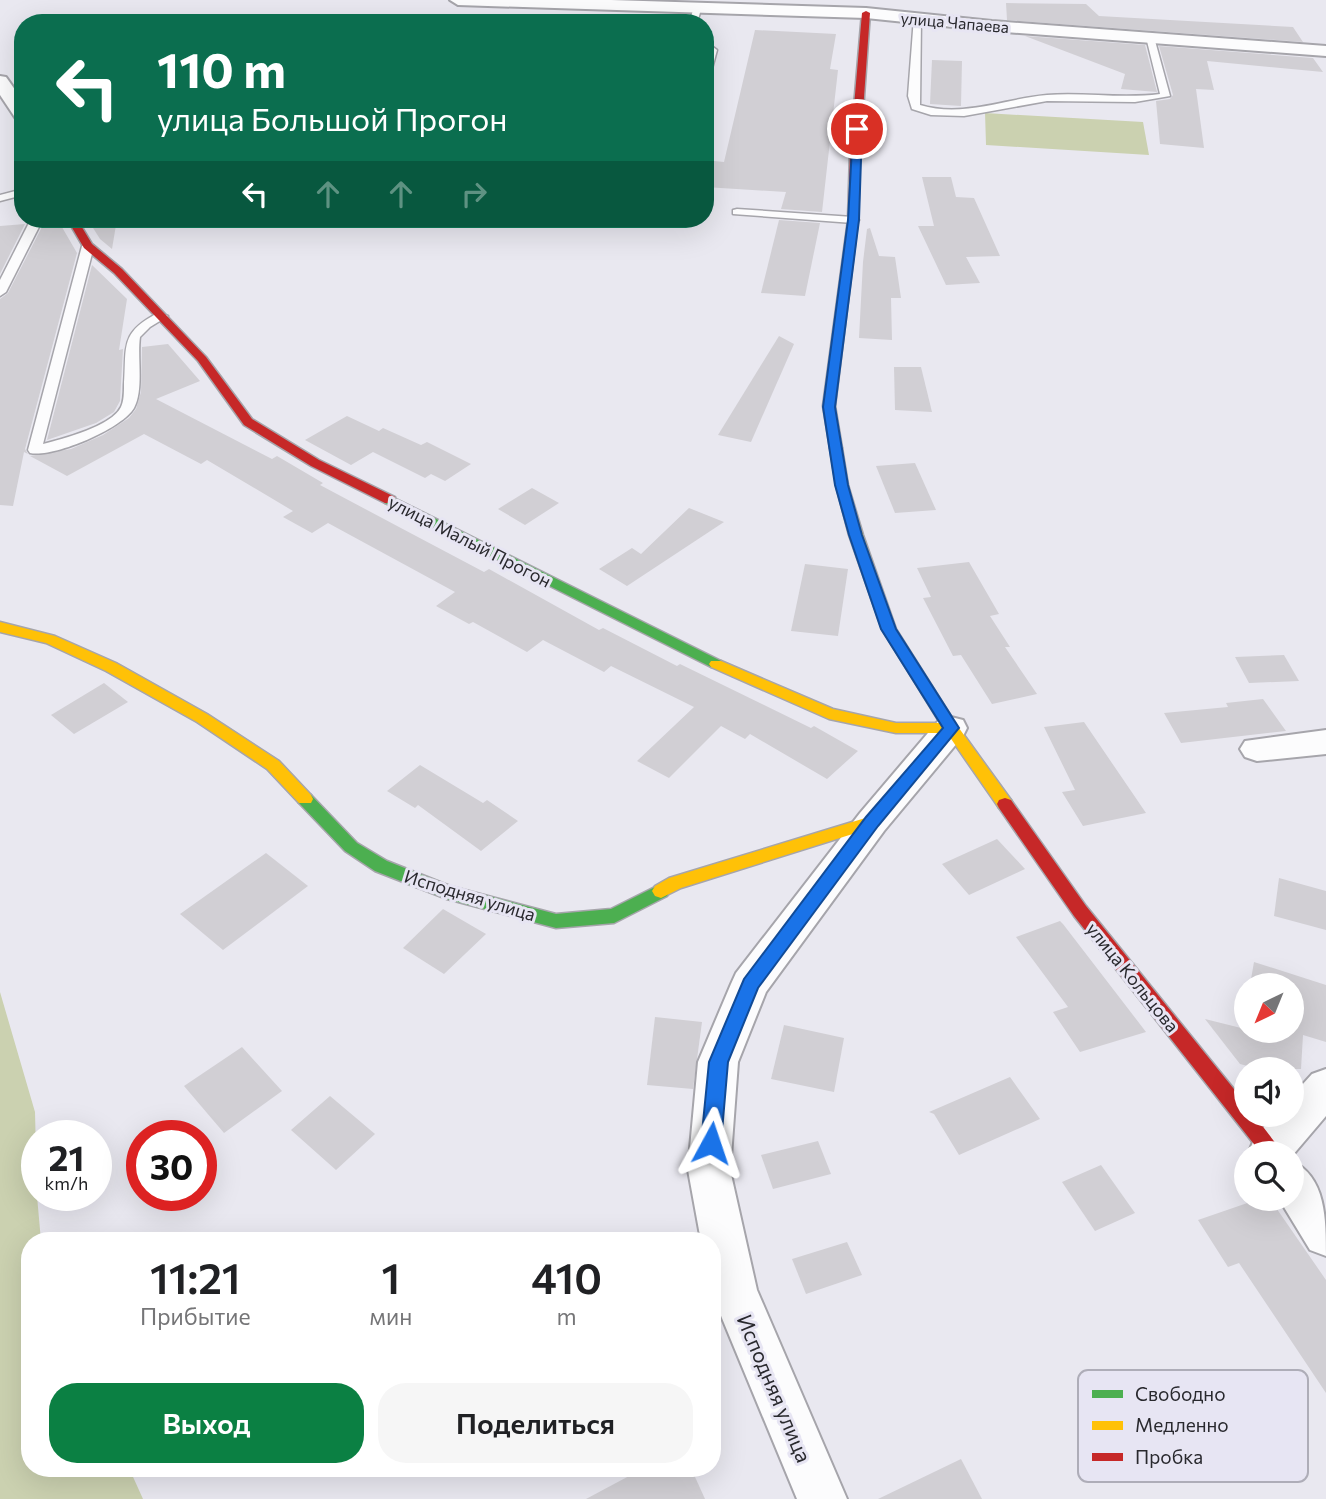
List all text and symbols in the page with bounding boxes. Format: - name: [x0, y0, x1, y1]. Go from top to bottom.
- street label: улица Чапаева: [900, 8, 1010, 36]
- text: 110 m: [157, 38, 286, 98]
- icon: left: [42, 42, 133, 133]
- text: улица Большой Прогон: [157, 98, 508, 138]
- pin: [827, 99, 887, 159]
- icon: arrive: [838, 110, 876, 148]
- icon: left: [236, 175, 274, 213]
- icon: ahead: [309, 175, 347, 213]
- icon: ahead: [382, 175, 420, 213]
- icon: right: [455, 175, 493, 213]
- street label: улица Малый Прогон: [385, 490, 555, 592]
- street label: Исподняя улица: [402, 865, 538, 925]
- street label: улица Кольцова: [1082, 918, 1184, 1036]
- north arrow: [1234, 973, 1304, 1043]
- map controls: [1234, 973, 1304, 1211]
- button: sound: [1234, 1057, 1304, 1127]
- position arrow: [674, 1106, 748, 1180]
- speed limit sign: 30: [126, 1120, 217, 1211]
- text: 21: [49, 1135, 84, 1178]
- button: search: [1234, 1141, 1304, 1211]
- text: km/h: [45, 1172, 88, 1194]
- text: 11:21: [150, 1251, 240, 1303]
- text: 1: [382, 1251, 400, 1303]
- text: 410: [531, 1251, 602, 1303]
- text: Прибытие: [140, 1302, 251, 1330]
- text: мин: [370, 1302, 412, 1330]
- text: m: [557, 1302, 577, 1330]
- street label: Исподняя улица: [733, 1310, 817, 1466]
- legend: [1078, 1370, 1308, 1482]
- text: Свободно: [1135, 1382, 1225, 1405]
- button: Выход: [49, 1383, 364, 1463]
- button: Поделиться: [378, 1383, 693, 1463]
- text: Медленно: [1135, 1413, 1229, 1436]
- text: Пробка: [1135, 1445, 1203, 1468]

